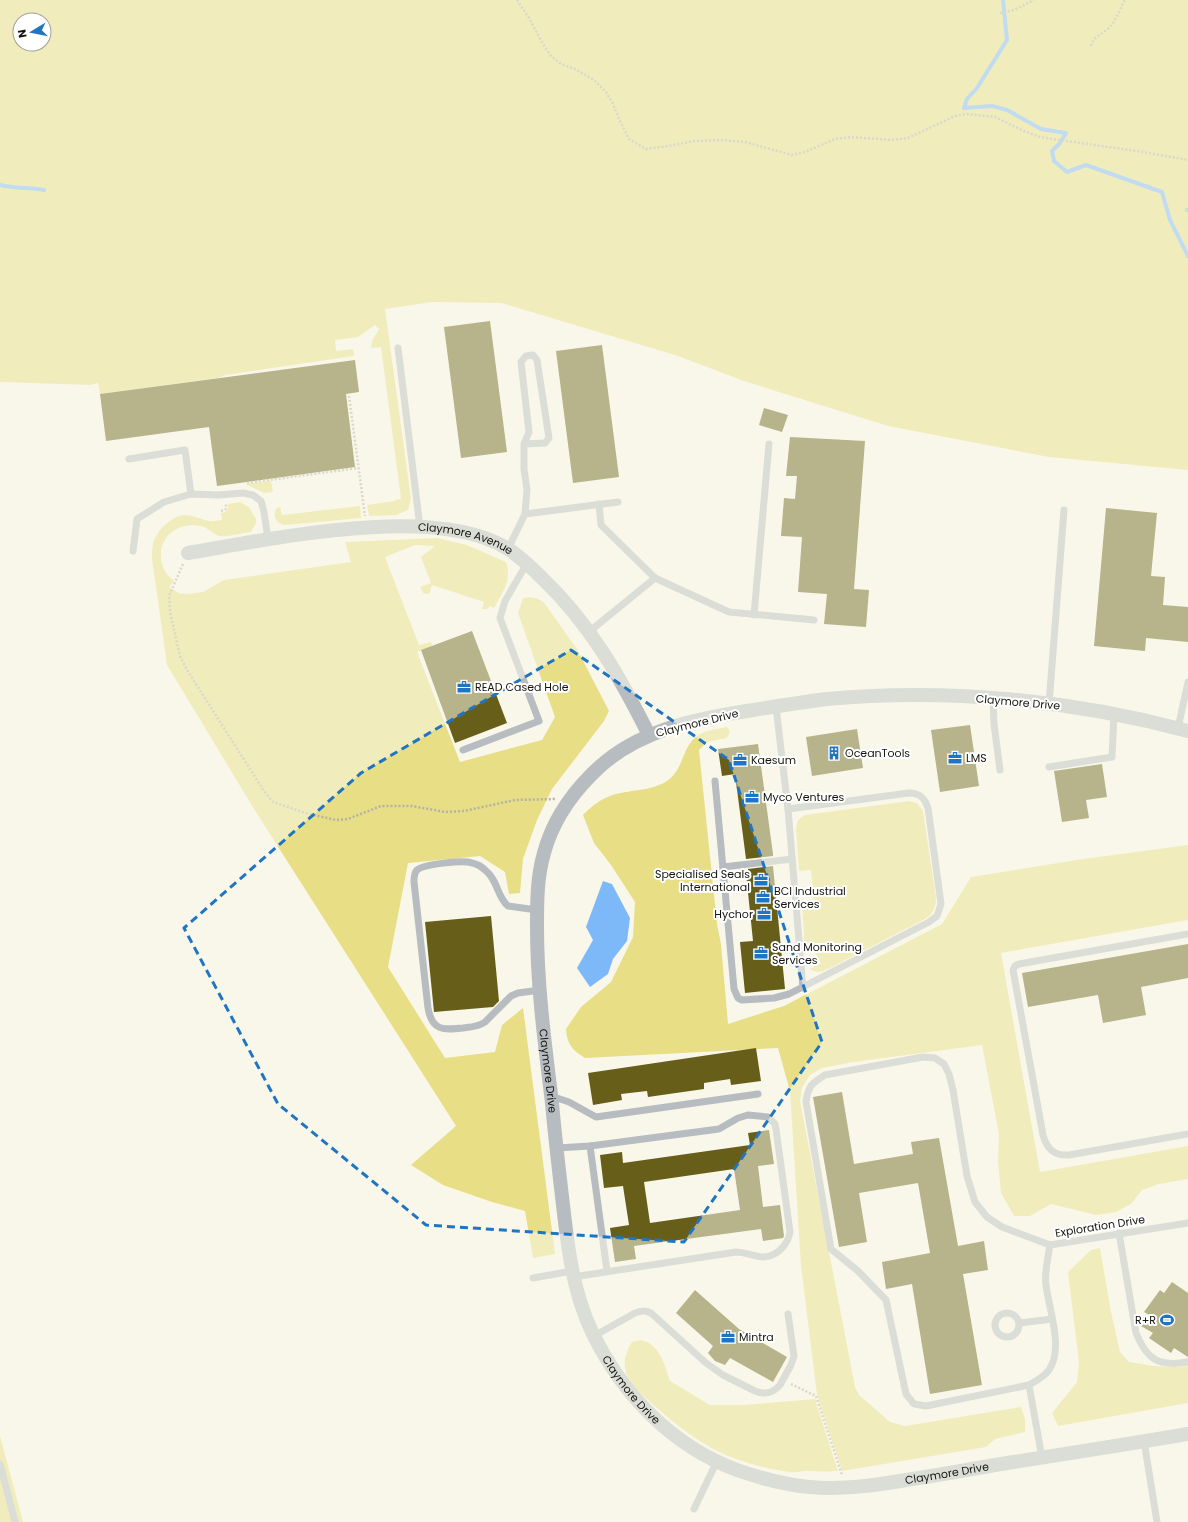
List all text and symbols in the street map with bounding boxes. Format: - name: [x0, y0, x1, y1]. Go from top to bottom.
- north arrow: [12, 12, 52, 52]
- text: N: [14, 28, 31, 39]
- street label: Claymore Avenue: [417, 519, 516, 558]
- office icon: READ Cased Hole: [456, 679, 472, 695]
- place label: READ Cased Hole: [475, 679, 569, 695]
- street label: Claymore Drive: [975, 690, 1061, 714]
- street label: Claymore Drive: [654, 705, 740, 741]
- building icon: OceanTools: [826, 745, 842, 761]
- place label: OceanTools: [845, 745, 910, 761]
- office icon: LMS: [947, 750, 963, 766]
- place label: LMS: [966, 750, 987, 766]
- office icon: Kaesum: [732, 752, 748, 768]
- place label: Kaesum: [751, 752, 796, 768]
- office icon: Myco Ventures: [744, 789, 760, 805]
- place label: Myco Ventures: [763, 789, 845, 805]
- place label: Specialised Seals International: [655, 866, 750, 895]
- office icon: Specialised Seals International: [753, 872, 769, 888]
- place label: BCI Industrial Services: [774, 883, 846, 912]
- office icon: BCI Industrial Services: [755, 889, 771, 905]
- place label: Hychor: [714, 906, 753, 922]
- office icon: Hychor: [756, 906, 772, 922]
- place label: Sand Monitoring Services: [772, 939, 862, 968]
- office icon: Sand Monitoring Services: [753, 945, 769, 961]
- street label: Claymore Drive: [535, 1028, 561, 1114]
- street label: Exploration Drive: [1054, 1211, 1146, 1241]
- place label: R+R: [1135, 1312, 1156, 1328]
- sports icon: R+R: [1159, 1312, 1175, 1328]
- office icon: Mintra: [720, 1329, 736, 1345]
- place label: Mintra: [739, 1329, 774, 1345]
- street label: Claymore Drive: [598, 1352, 664, 1428]
- street label: Claymore Drive: [904, 1458, 990, 1488]

